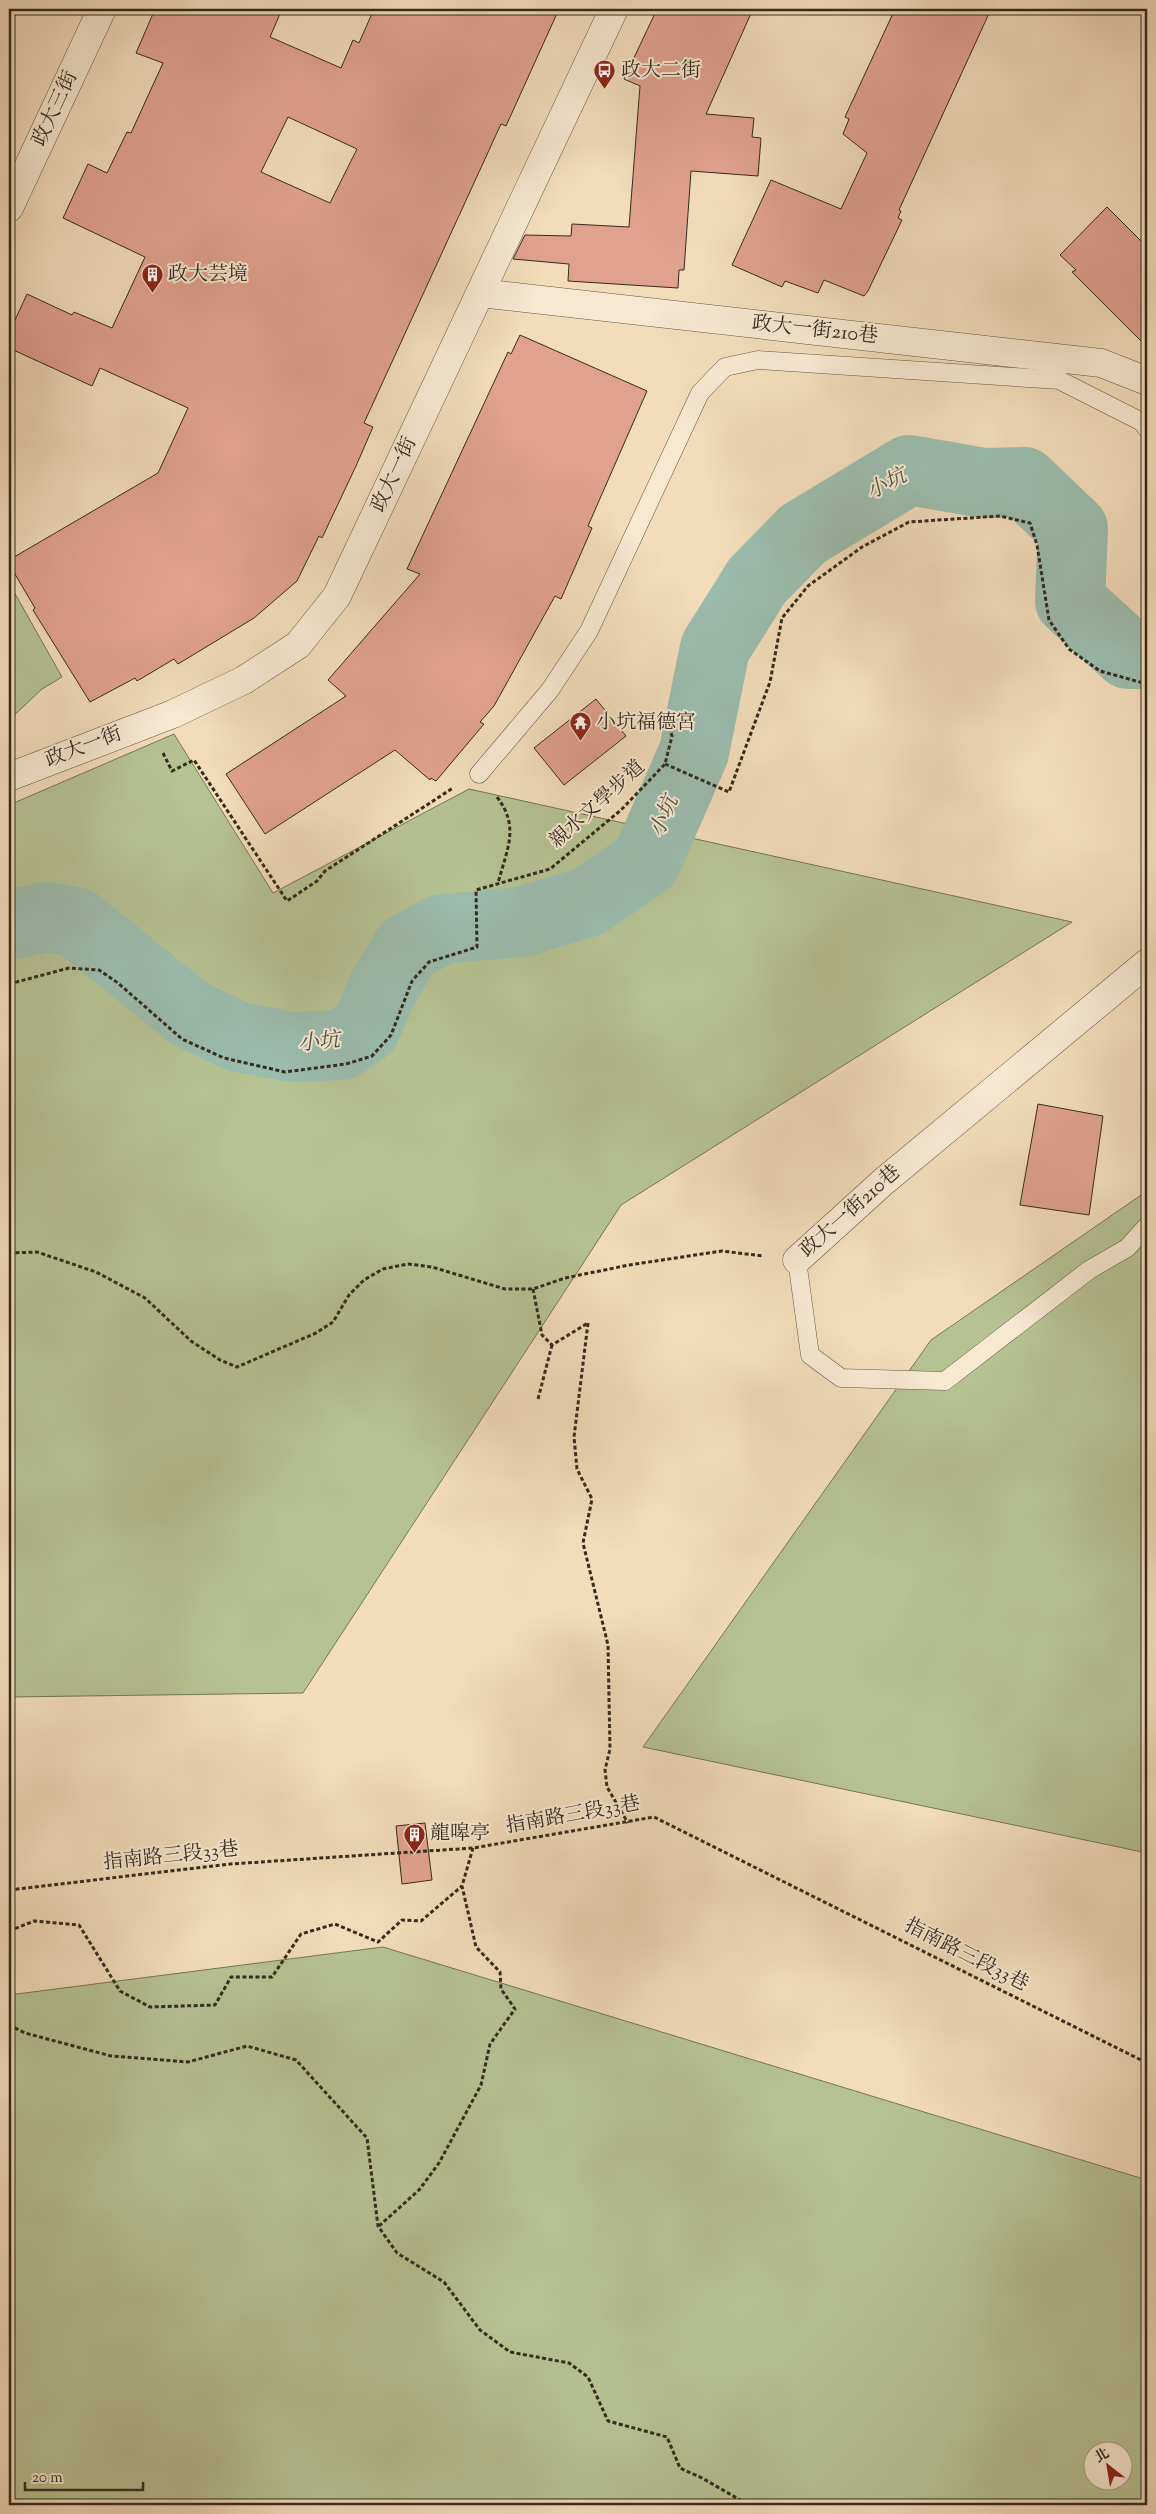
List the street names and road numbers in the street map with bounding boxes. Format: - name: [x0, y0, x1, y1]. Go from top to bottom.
- street label: 政大三街: [26, 67, 86, 151]
- street label: 政大一街210巷: [751, 310, 879, 352]
- street label: 政大一街: [365, 433, 425, 517]
- street label: 政大一街: [41, 720, 127, 776]
- street label: 親水文學步道: [544, 754, 652, 856]
- street label: 政大一街210巷: [794, 1159, 908, 1265]
- street label: 指南路三段33巷: [503, 1790, 643, 1842]
- street label: 指南路三段33巷: [102, 1835, 240, 1879]
- street label: 指南路三段33巷: [899, 1912, 1033, 2000]

